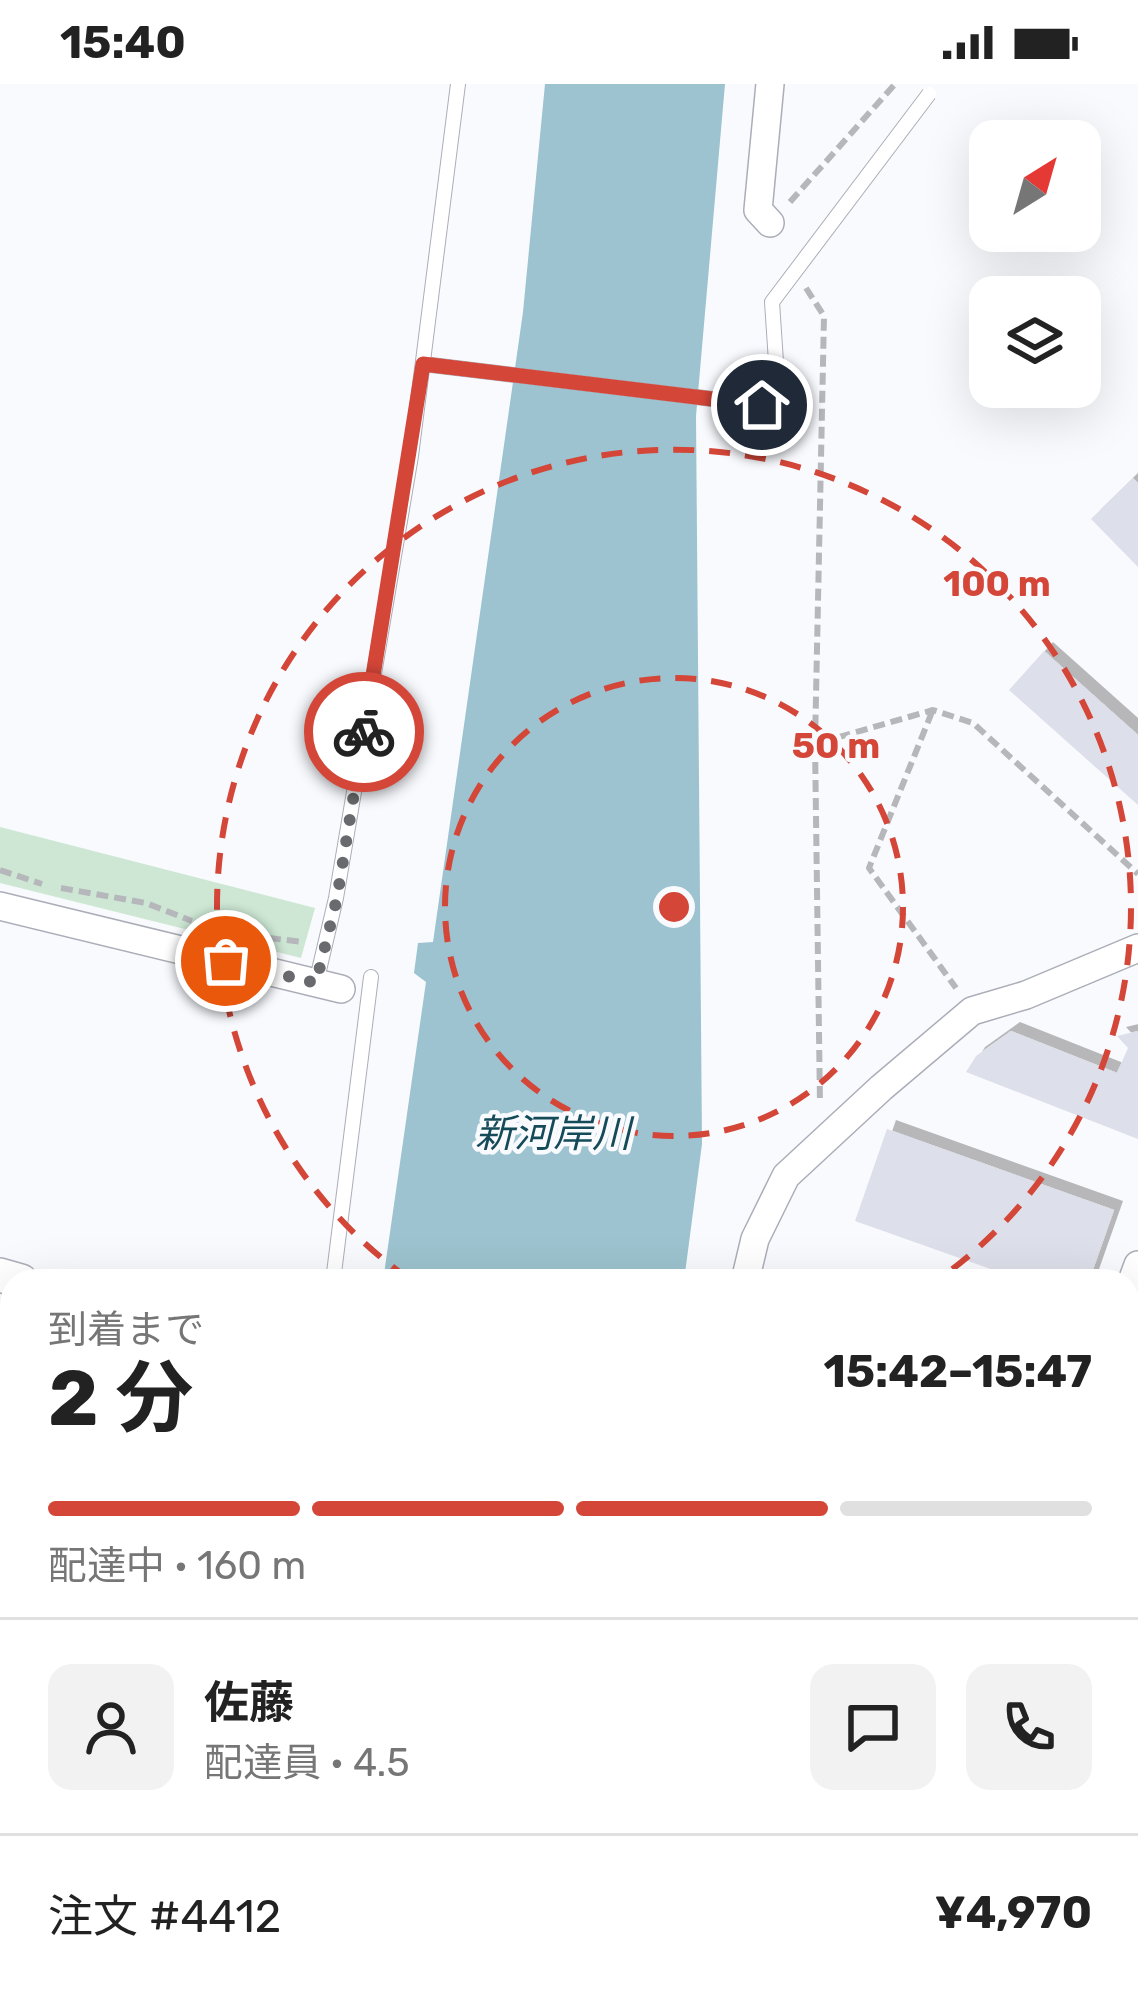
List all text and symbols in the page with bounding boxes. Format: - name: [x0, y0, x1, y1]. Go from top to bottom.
- text: 15:40: [60, 16, 186, 69]
- north arrow: [969, 120, 1101, 252]
- map controls: [969, 120, 1101, 408]
- button: layers: [969, 276, 1101, 408]
- pin: [711, 354, 813, 456]
- icon: home: [729, 372, 795, 438]
- text: 100 m: [943, 562, 1051, 605]
- courier: [304, 672, 424, 792]
- icon: bike: [331, 699, 397, 765]
- text: 50 m: [792, 724, 880, 767]
- centre of rings: [653, 886, 695, 928]
- pin: [175, 910, 277, 1012]
- icon: bag: [193, 928, 259, 994]
- water label: 新河岸川: [475, 1111, 635, 1157]
- text: 到着まで: [48, 1307, 204, 1353]
- text: 15:42–15:47: [824, 1345, 1092, 1398]
- text: 2 分: [48, 1352, 193, 1445]
- text: 配達中 · 160 m: [48, 1543, 306, 1589]
- button: person: [48, 1664, 174, 1790]
- button: chat: [810, 1664, 936, 1790]
- button: phone: [966, 1664, 1092, 1790]
- text: 佐藤: [204, 1676, 294, 1729]
- text: 配達員 · 4.5: [204, 1740, 410, 1786]
- text: ¥4,970: [935, 1886, 1092, 1939]
- text: 注文 #4412: [48, 1890, 281, 1943]

